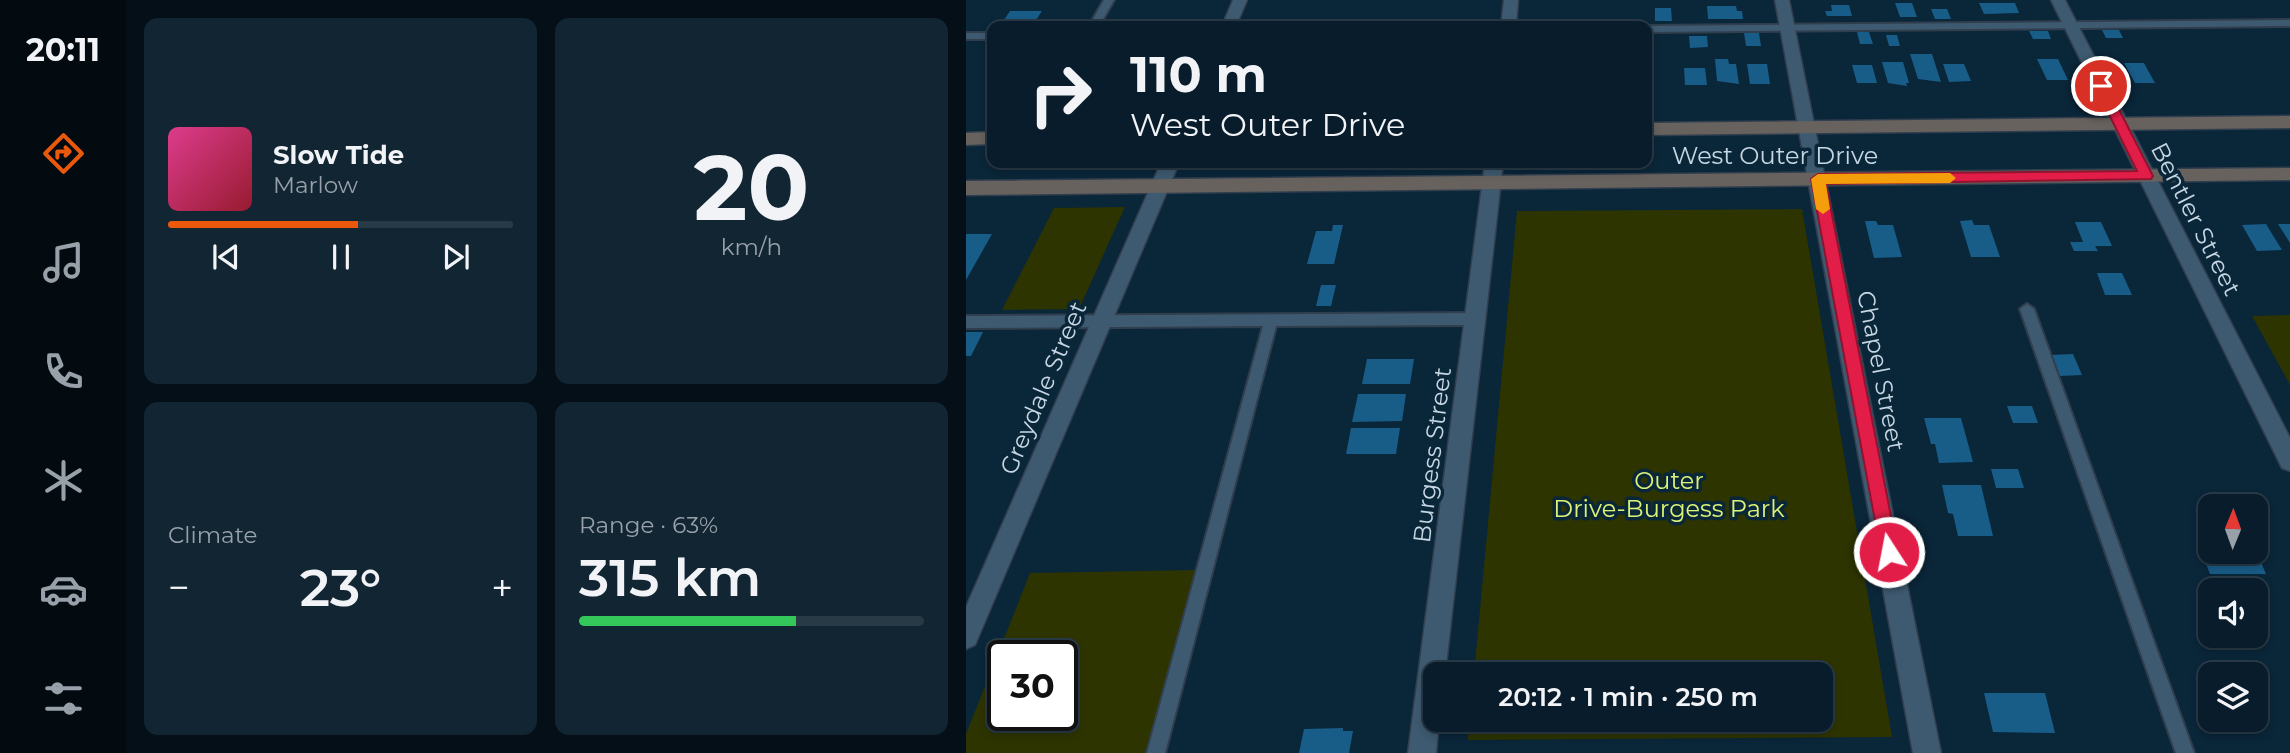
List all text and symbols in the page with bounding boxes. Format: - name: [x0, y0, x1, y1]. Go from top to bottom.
- text: 20:11: [26, 30, 100, 69]
- text: 110 m: [1130, 45, 1267, 104]
- icon: right: [1015, 49, 1106, 140]
- pin: [2071, 56, 2131, 116]
- icon: arrive: [2082, 67, 2120, 105]
- text: West Outer Drive: [1130, 105, 1405, 144]
- icon: directions: [39, 129, 88, 178]
- text: 20: [694, 132, 809, 243]
- street label: Bentler Street: [2145, 138, 2247, 301]
- text: Slow Tide: [273, 139, 404, 171]
- street label: West Outer Drive: [1672, 141, 1878, 170]
- text: Marlow: [273, 171, 358, 199]
- text: km/h: [721, 233, 782, 261]
- icon: music: [39, 238, 88, 287]
- icon: previous: [207, 238, 245, 276]
- icon: pause: [322, 238, 360, 276]
- icon: next: [437, 238, 475, 276]
- street label: Chapel Street: [1851, 288, 1911, 454]
- street label: Greydale Street: [993, 297, 1093, 479]
- icon: phone: [39, 347, 88, 396]
- street label: Burgess Street: [1407, 365, 1457, 544]
- icon: climate: [39, 456, 88, 505]
- park label: Outer Drive-Burgess Park: [1553, 466, 1785, 523]
- north arrow: [2198, 494, 2268, 564]
- map controls: [2198, 494, 2268, 732]
- text: Range · 63%: [579, 511, 718, 539]
- position arrow: [1852, 515, 1926, 589]
- text: Climate: [168, 521, 257, 549]
- text: 315 km: [579, 546, 761, 609]
- text: 23°: [300, 556, 381, 619]
- text: −: [168, 564, 190, 611]
- text: +: [491, 564, 513, 611]
- icon: car: [39, 565, 88, 614]
- button: sound: [2198, 578, 2268, 648]
- speed limit sign: 30: [987, 640, 1078, 731]
- button: layers: [2198, 662, 2268, 732]
- icon: filters: [39, 674, 88, 723]
- text: 20:12 · 1 min · 250 m: [1498, 681, 1758, 713]

